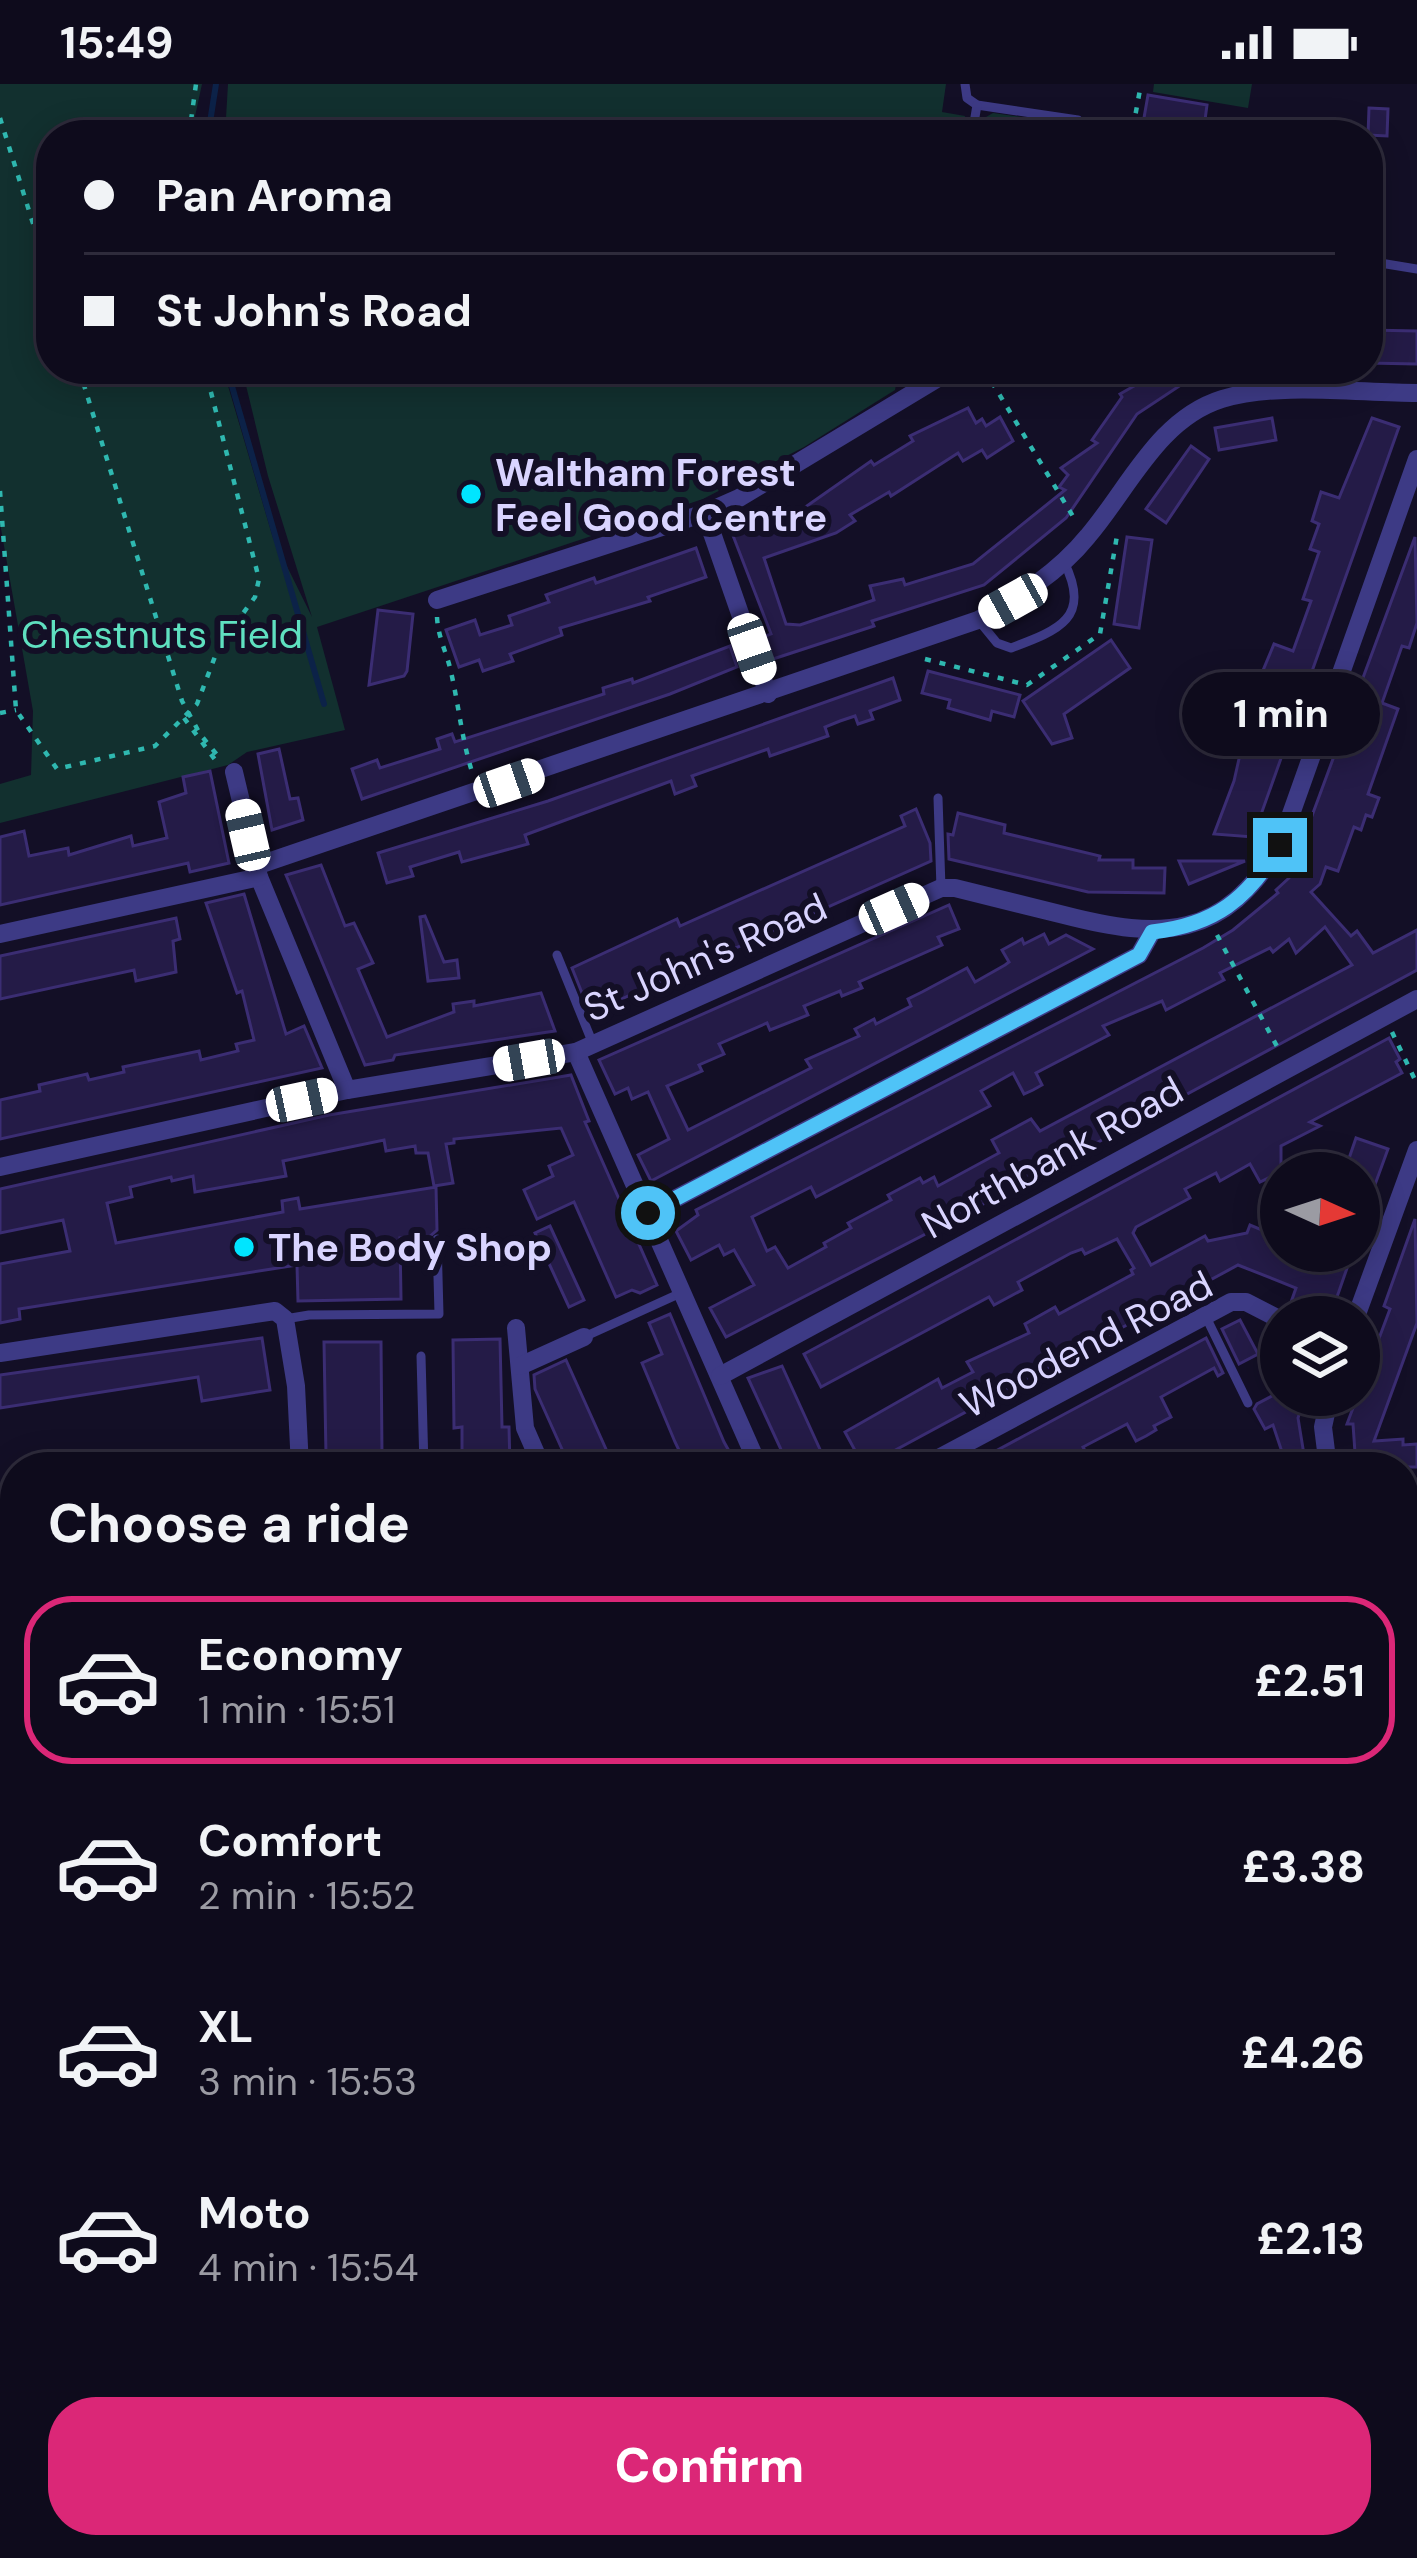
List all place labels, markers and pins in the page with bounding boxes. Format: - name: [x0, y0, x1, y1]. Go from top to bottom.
- place label: Waltham Forest Feel Good Centre: [495, 447, 827, 543]
- marker: Waltham Forest Feel Good Centre: [458, 481, 484, 507]
- place label: The Body Shop: [268, 1222, 552, 1273]
- marker: The Body Shop: [231, 1234, 257, 1260]

